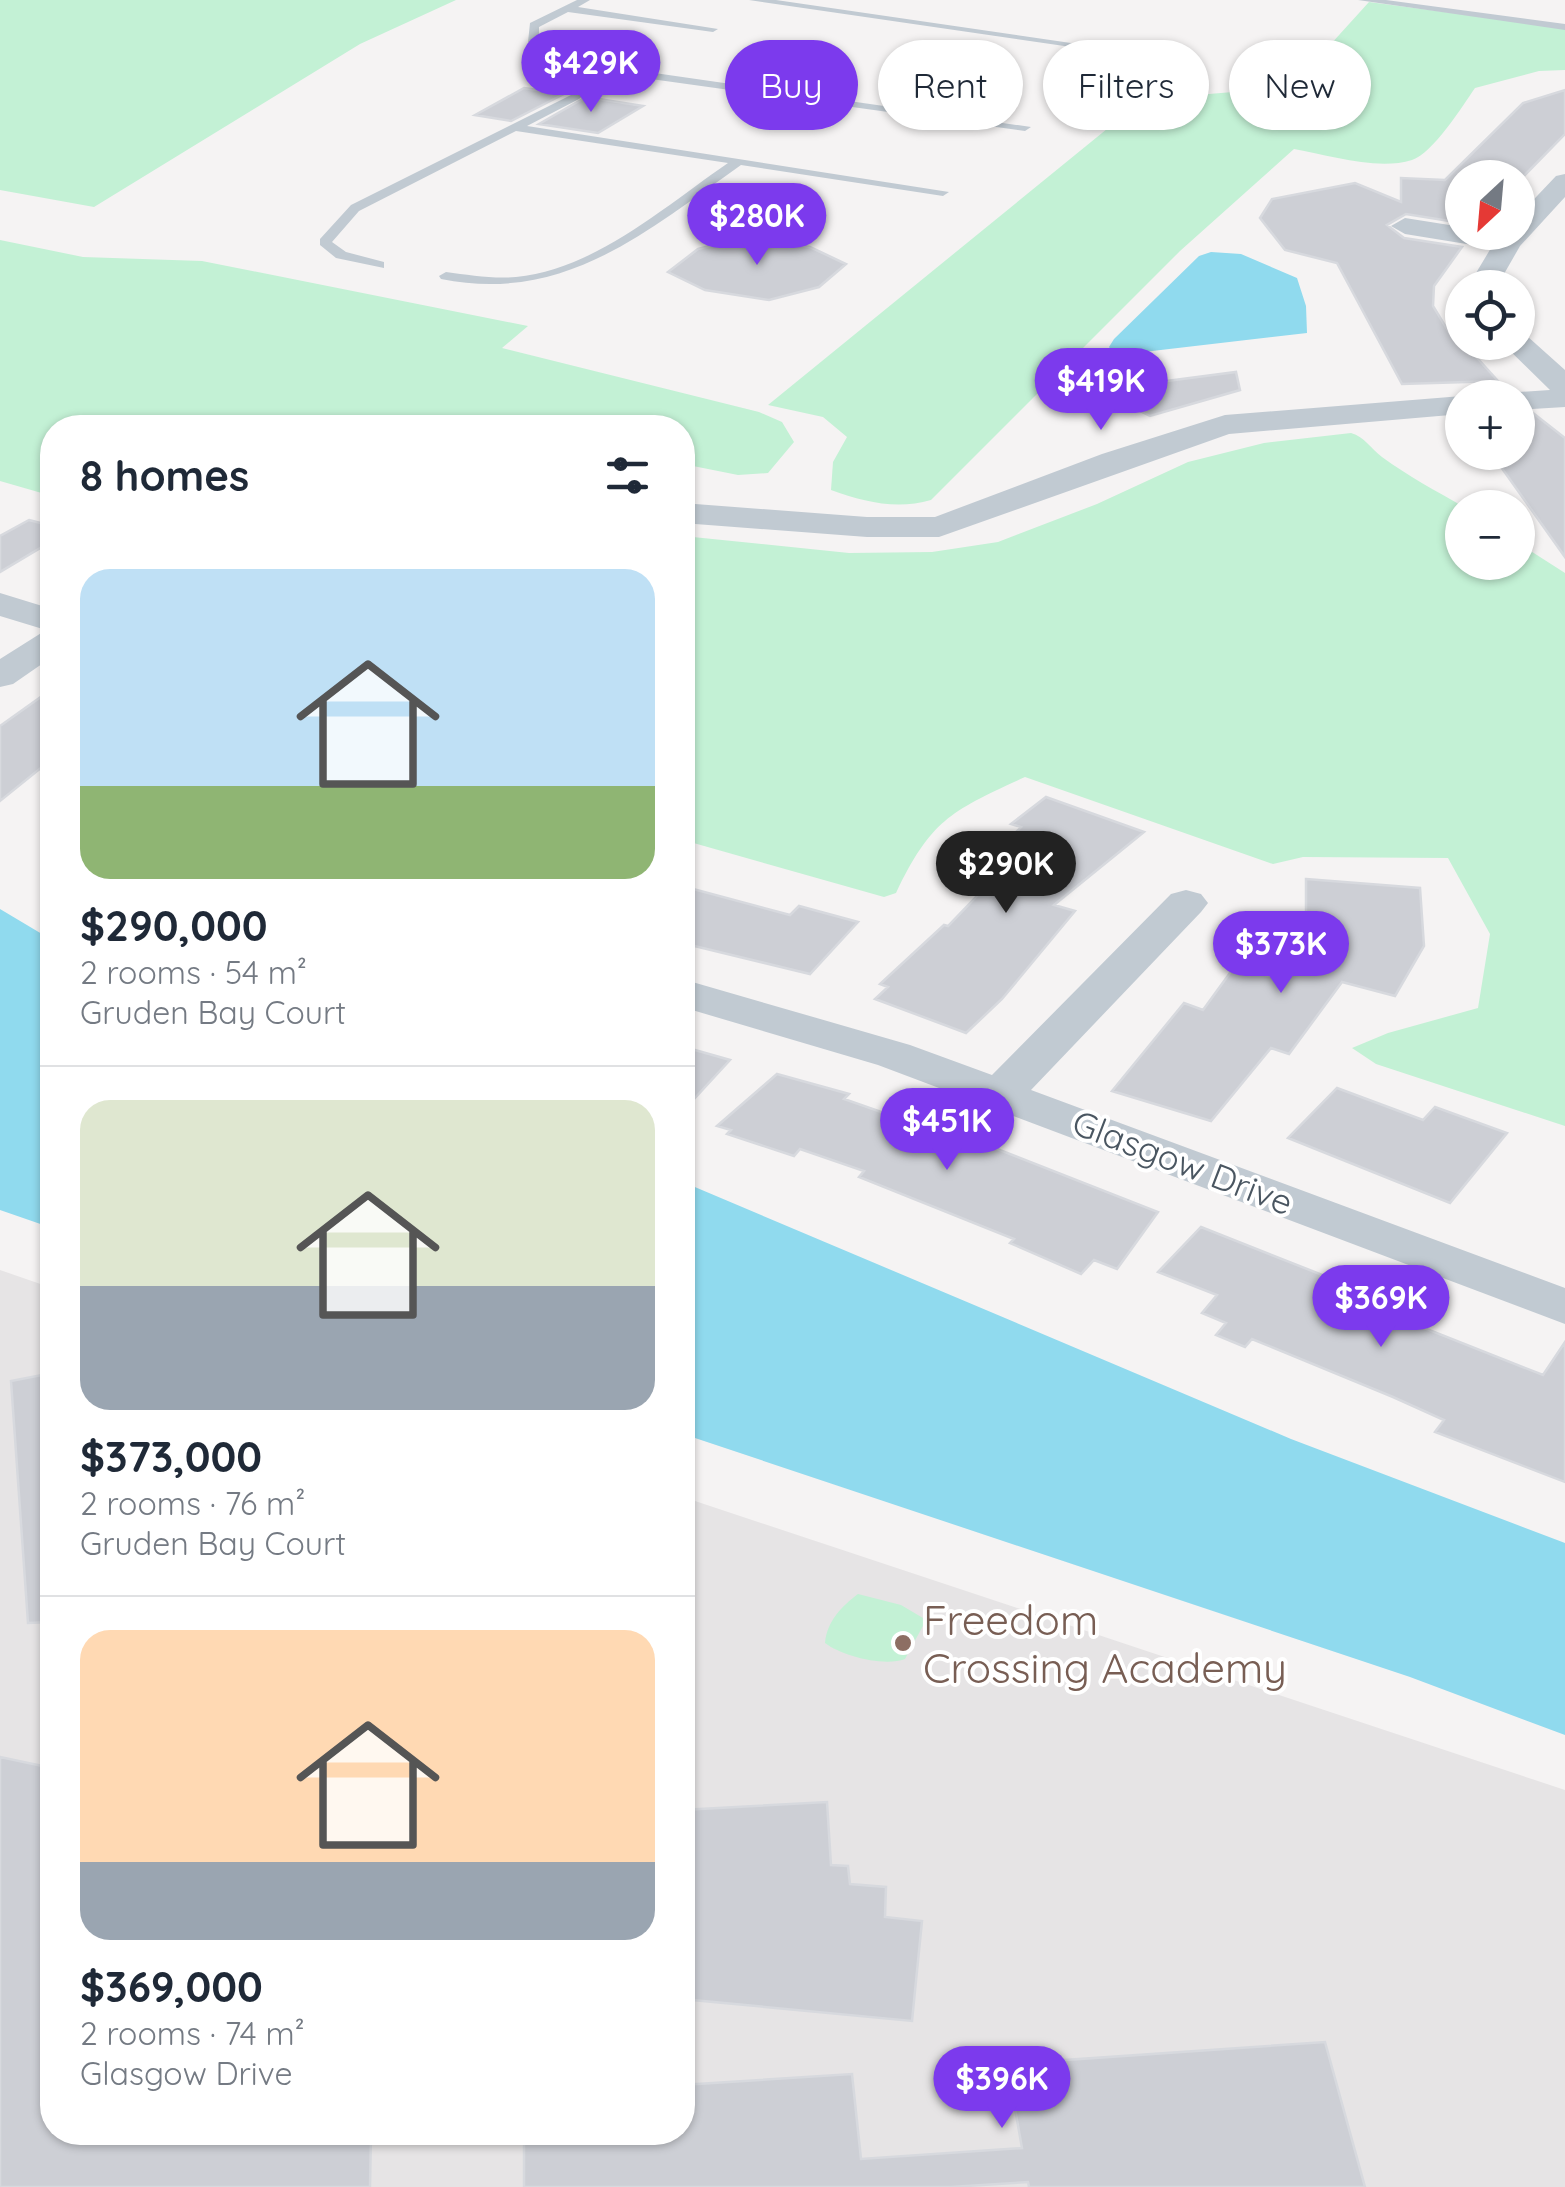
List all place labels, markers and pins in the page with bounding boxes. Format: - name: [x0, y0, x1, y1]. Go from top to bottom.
- pin: $429K: [521, 30, 661, 115]
- pin: $280K: [687, 183, 827, 268]
- pin: $419K: [1031, 348, 1171, 433]
- pin: $290K: [936, 831, 1076, 916]
- pin: $373K: [1211, 911, 1351, 996]
- pin: $451K: [877, 1088, 1017, 1173]
- pin: $369K: [1311, 1265, 1451, 1350]
- place label: Freedom Crossing Academy: [923, 1593, 1287, 1694]
- marker: Freedom Crossing Academy: [892, 1632, 914, 1654]
- pin: $396K: [932, 2046, 1072, 2131]

